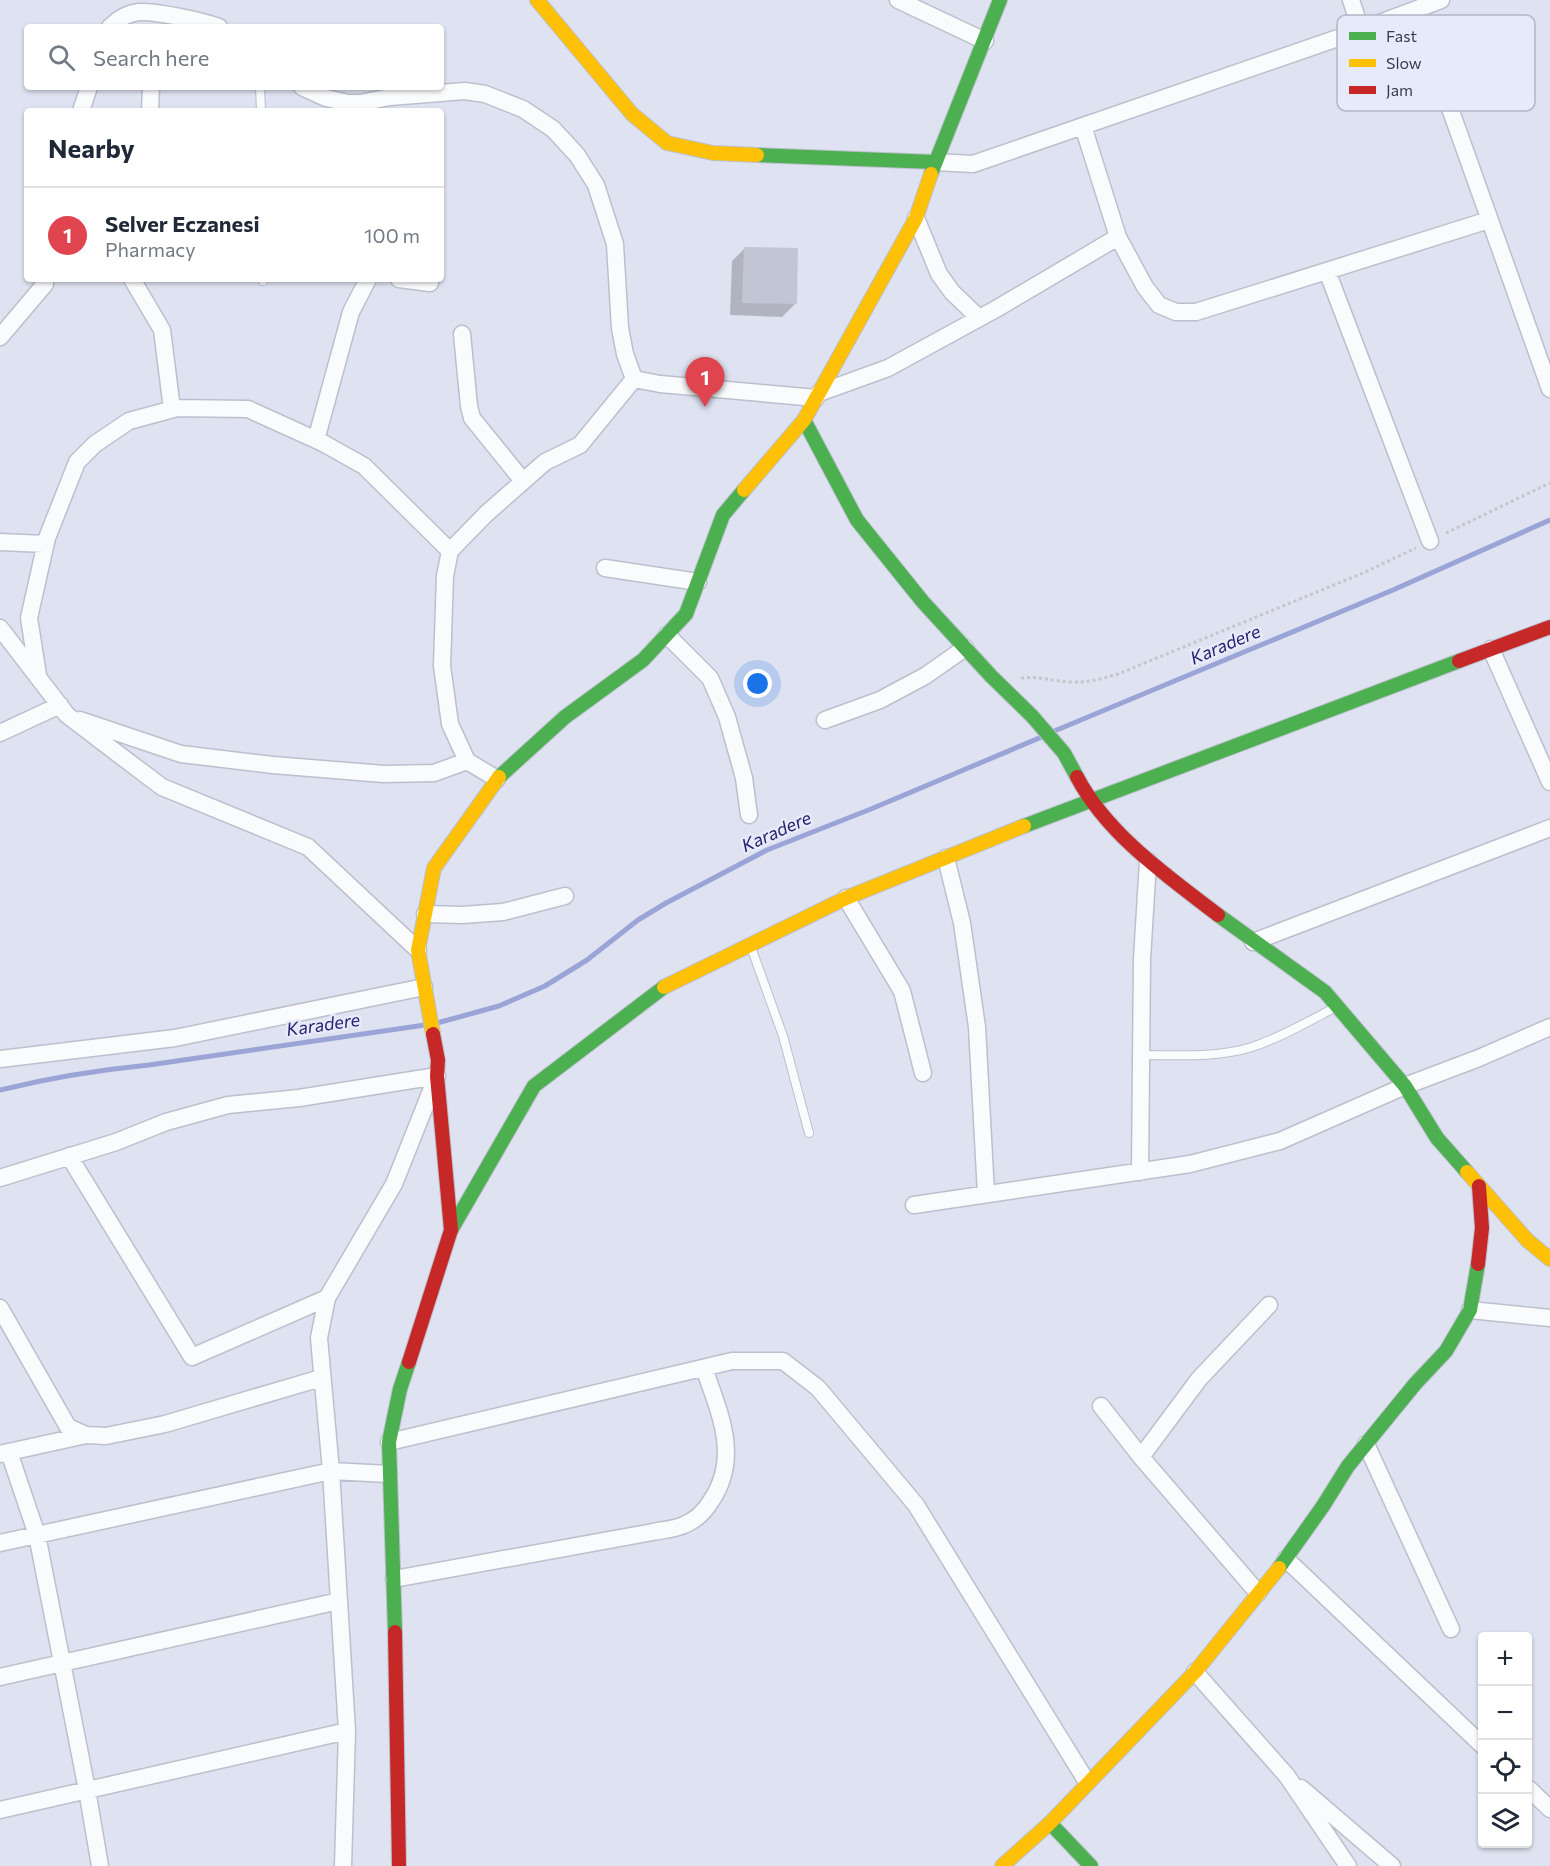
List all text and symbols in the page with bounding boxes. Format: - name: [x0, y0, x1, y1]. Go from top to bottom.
- legend: [1337, 15, 1535, 111]
- search box: [24, 24, 444, 90]
- text: Fast: [1386, 26, 1417, 45]
- icon: search: [45, 41, 78, 74]
- text: Search here: [93, 44, 209, 71]
- text: Slow: [1386, 53, 1422, 72]
- text: Jam: [1386, 80, 1413, 99]
- text: Nearby: [48, 132, 135, 163]
- text: Selver Eczanesi: [105, 210, 260, 237]
- text: 1: [63, 223, 72, 247]
- text: 100 m: [364, 223, 420, 247]
- text: Pharmacy: [105, 237, 196, 261]
- pin: 1: [686, 358, 724, 407]
- water label: Karadere: [1187, 619, 1264, 669]
- your location: [743, 669, 772, 698]
- water label: Karadere: [738, 806, 815, 856]
- water label: Karadere: [285, 1008, 362, 1040]
- map controls: [1478, 1632, 1532, 1848]
- button: +: [1478, 1632, 1532, 1686]
- button: −: [1478, 1686, 1532, 1740]
- button: locate: [1478, 1740, 1532, 1794]
- button: layers: [1478, 1794, 1532, 1848]

